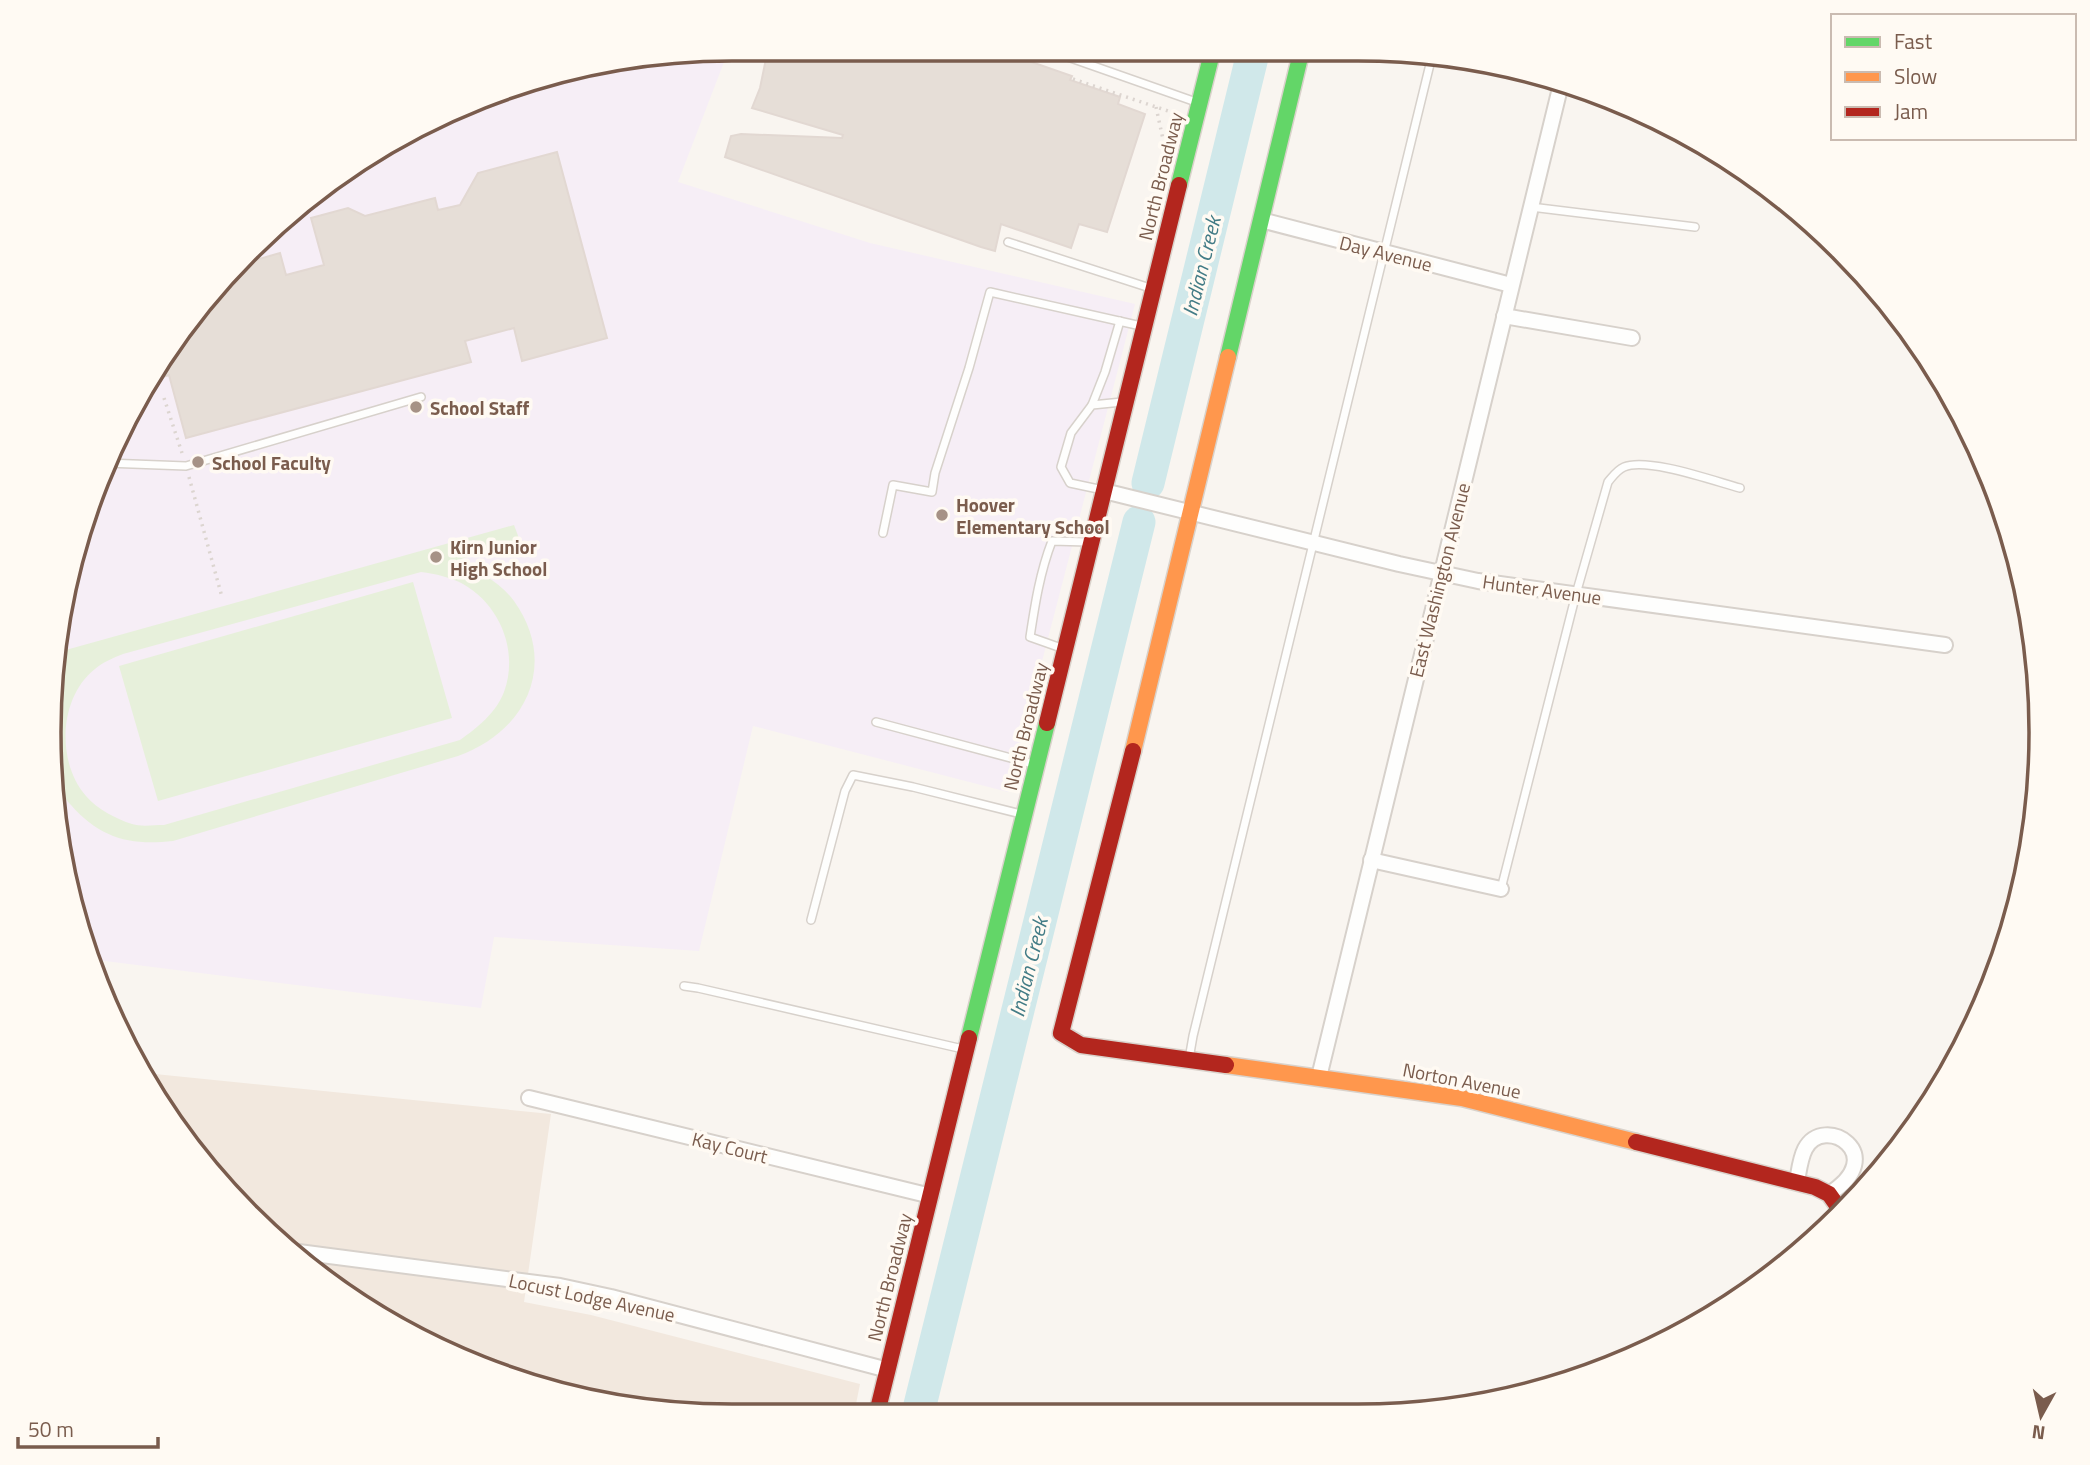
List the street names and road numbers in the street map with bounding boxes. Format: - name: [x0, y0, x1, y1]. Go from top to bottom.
- street label: North Broadway: [1130, 109, 1190, 243]
- street label: Day Avenue: [1337, 228, 1435, 278]
- street label: East Washington Avenue: [1401, 480, 1477, 680]
- street label: Hunter Avenue: [1481, 566, 1603, 612]
- street label: North Broadway: [995, 659, 1055, 793]
- street label: Norton Avenue: [1400, 1054, 1524, 1106]
- street label: Kay Court: [689, 1124, 771, 1170]
- street label: North Broadway: [859, 1210, 919, 1344]
- street label: Locust Lodge Avenue: [506, 1265, 678, 1329]

